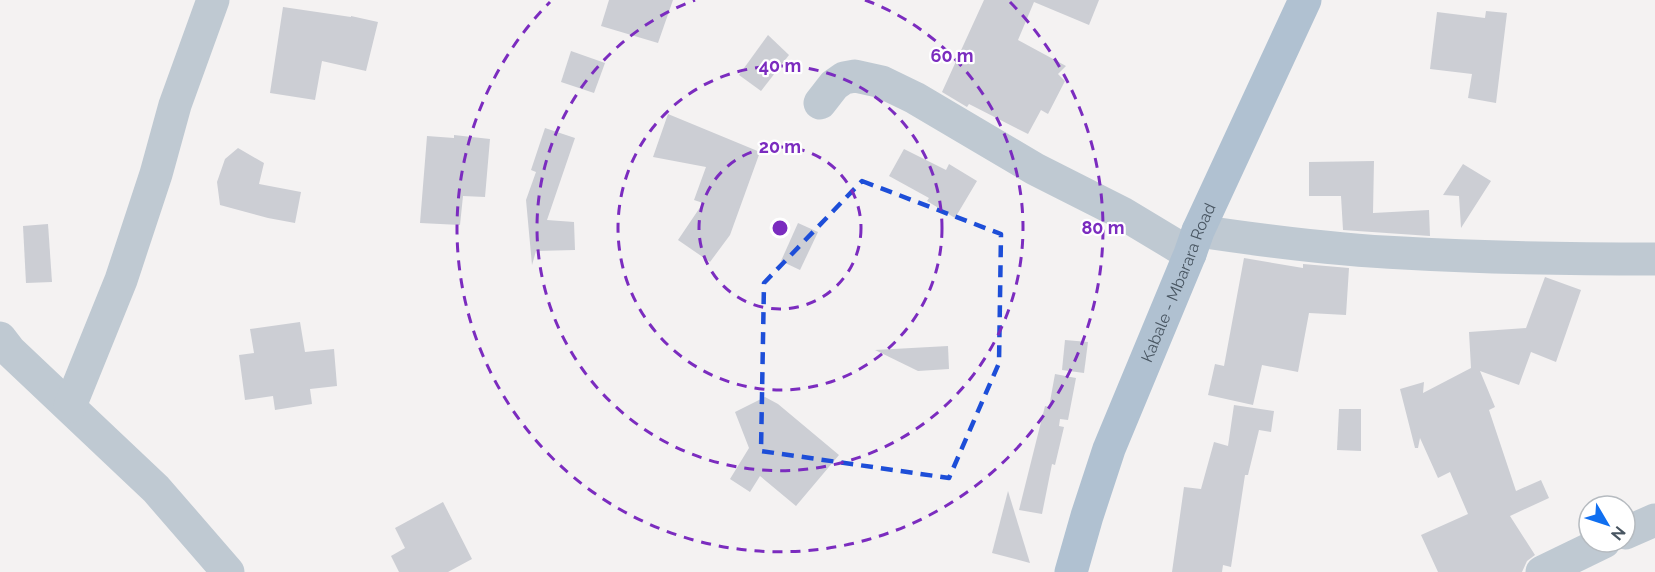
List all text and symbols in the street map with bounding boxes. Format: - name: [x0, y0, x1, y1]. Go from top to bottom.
- text: 60 m: [930, 45, 974, 66]
- text: 40 m: [759, 55, 801, 76]
- text: 20 m: [759, 136, 801, 157]
- street label: Kabale - Mbarara Road: [1137, 200, 1220, 365]
- text: 80 m: [1081, 217, 1125, 238]
- centre of rings: [770, 218, 790, 238]
- north arrow: [1577, 494, 1637, 554]
- text: N: [1607, 522, 1629, 544]

